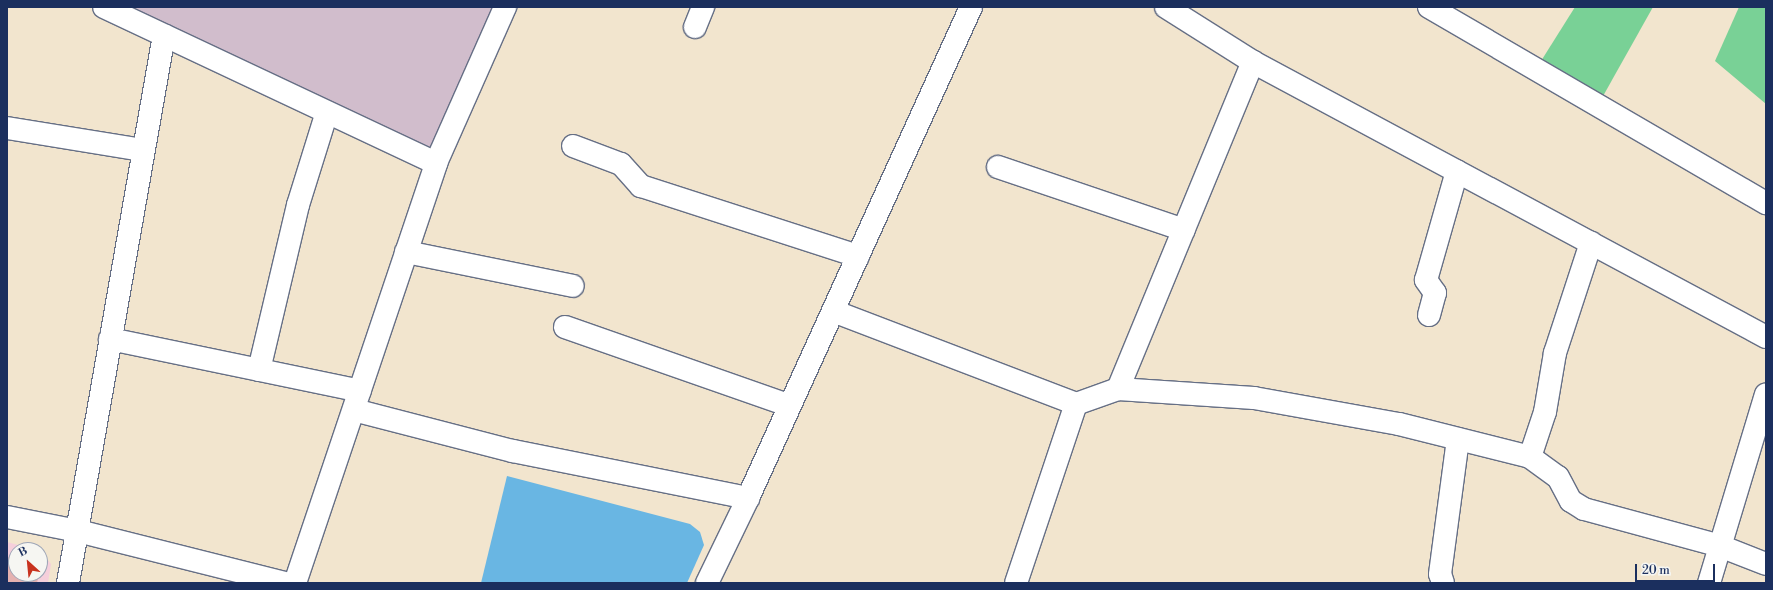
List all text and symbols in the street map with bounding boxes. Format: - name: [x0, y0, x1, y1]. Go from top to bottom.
- north arrow: [8, 542, 48, 582]
- text: B: [16, 544, 30, 560]
- scale bar: [1637, 556, 1717, 582]
- text: 20 m: [1642, 563, 1670, 578]

